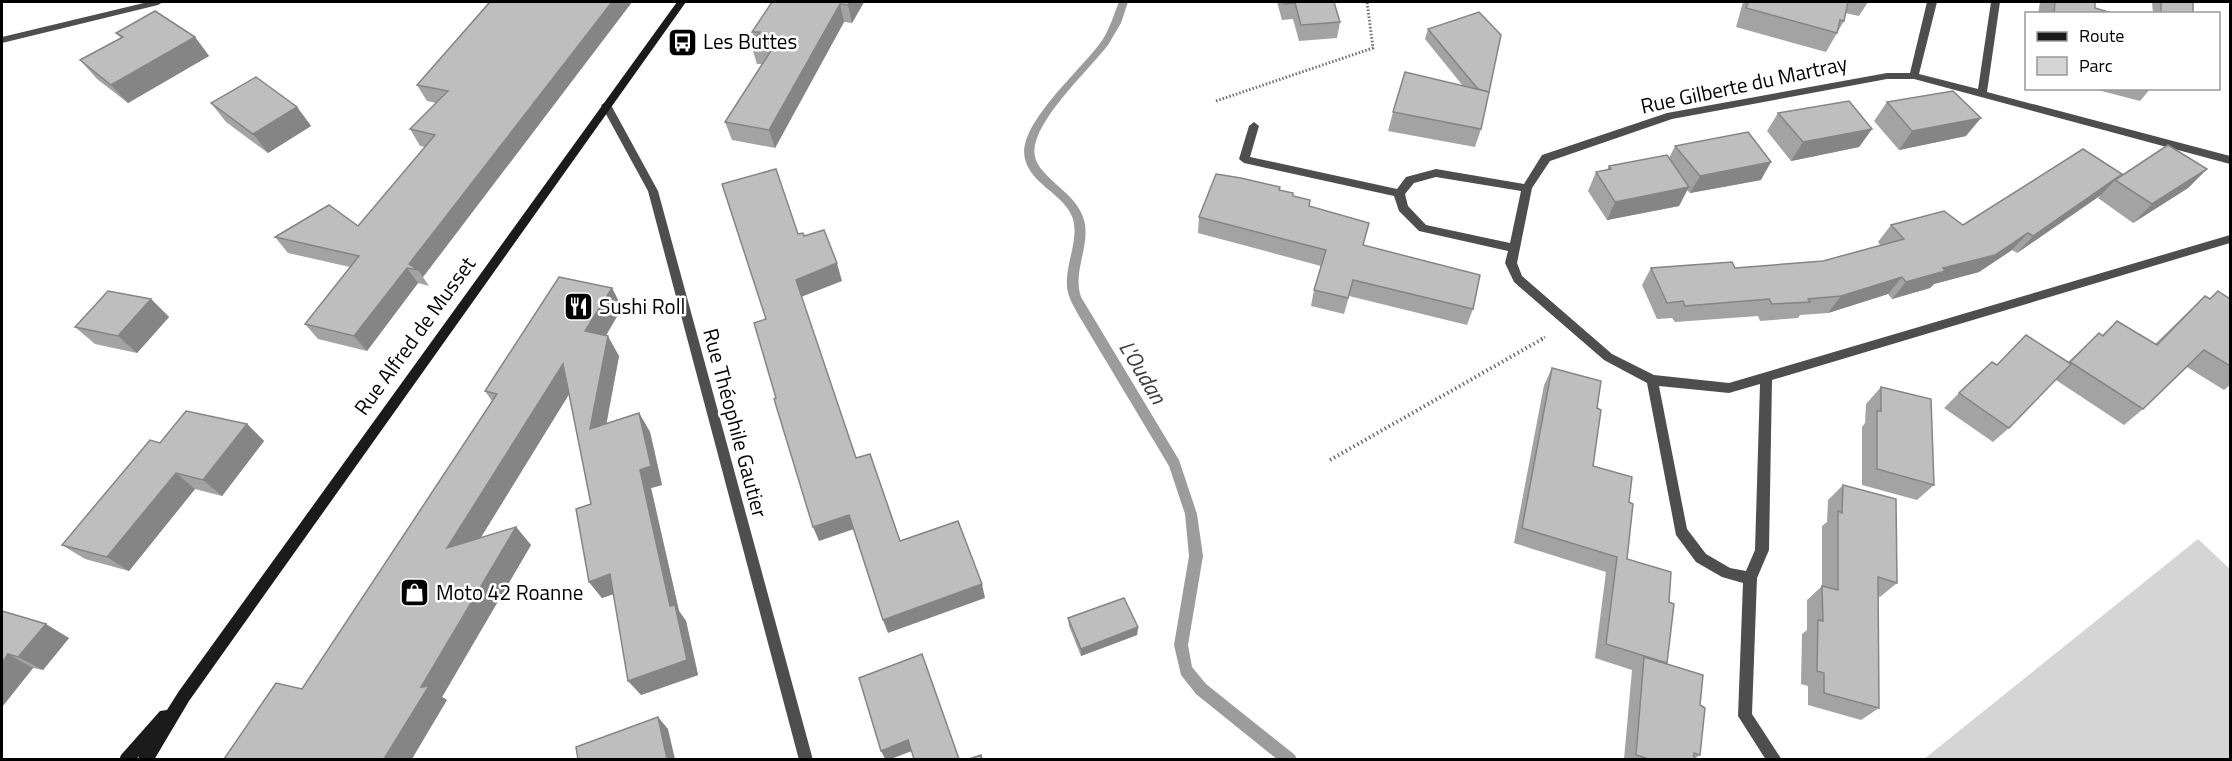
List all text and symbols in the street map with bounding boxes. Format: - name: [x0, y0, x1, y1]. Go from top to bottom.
- legend: [2025, 12, 2220, 90]
- text: Route: [2079, 22, 2124, 49]
- place label: Les Buttes: [703, 25, 797, 57]
- bus stop icon: Les Buttes: [666, 26, 698, 58]
- street label: Rue Gilberte du Martray: [1637, 46, 1850, 122]
- text: Parc: [2079, 52, 2113, 79]
- street label: Rue Alfred de Musset: [346, 249, 483, 421]
- place label: Sushi Roll: [599, 290, 685, 322]
- restaurant icon: Sushi Roll: [562, 291, 594, 323]
- street label: Rue Théophile Gautier: [695, 325, 777, 521]
- water label: L'Oudan: [1111, 334, 1176, 411]
- place label: Moto 42 Roanne: [436, 576, 583, 608]
- shop icon: Moto 42 Roanne: [399, 577, 431, 609]

